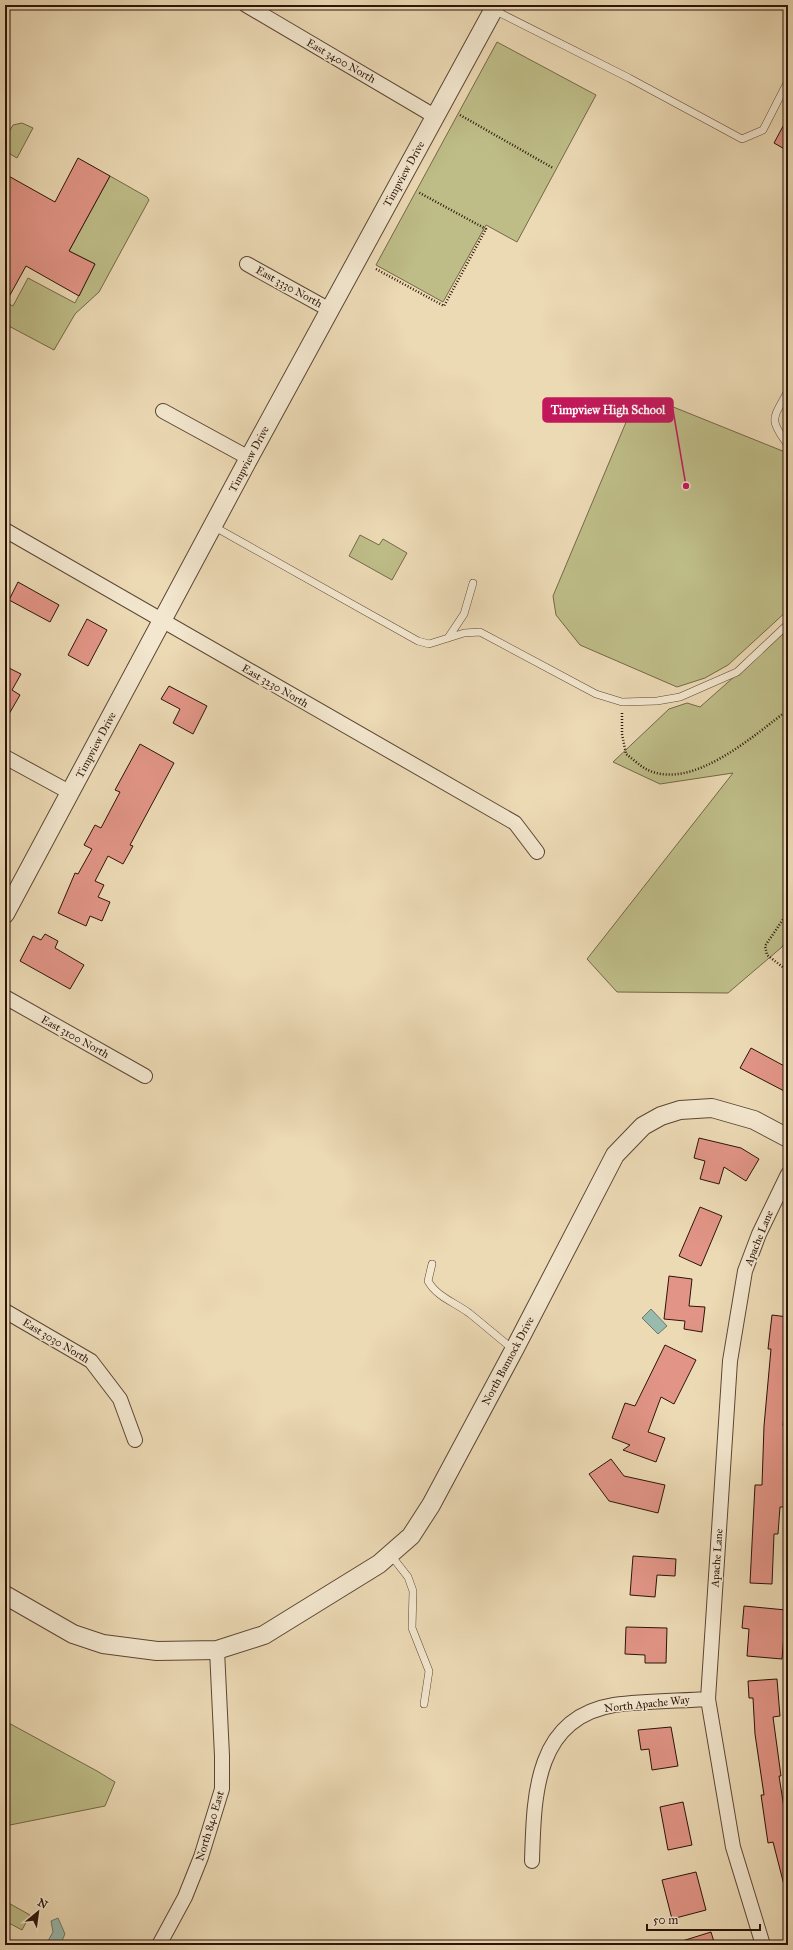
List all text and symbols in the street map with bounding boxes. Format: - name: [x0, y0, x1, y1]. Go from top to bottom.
- street label: East 3400 North: [304, 36, 378, 86]
- street label: Timpview Drive: [381, 139, 428, 209]
- street label: East 3330 North: [254, 263, 324, 311]
- callout: Timpview High School: [543, 398, 673, 422]
- text: Timpview High School: [550, 403, 666, 418]
- street label: Timpview Drive: [226, 423, 272, 494]
- street label: East 3230 North: [239, 662, 311, 710]
- street label: Timpview Drive: [73, 709, 119, 780]
- street label: East 3100 North: [39, 1013, 111, 1061]
- street label: Apache Lane: [742, 1208, 776, 1269]
- street label: North Bannock Drive: [479, 1314, 537, 1407]
- street label: East 3030 North: [20, 1316, 92, 1366]
- street label: Apache Lane: [708, 1528, 726, 1589]
- street label: North Apache Way: [604, 1693, 691, 1715]
- street label: North 840 East: [193, 1789, 227, 1863]
- north arrow: [18, 1892, 58, 1932]
- text: N: [35, 1896, 50, 1912]
- scale bar: [647, 1906, 760, 1932]
- text: 50 m: [653, 1913, 678, 1927]

